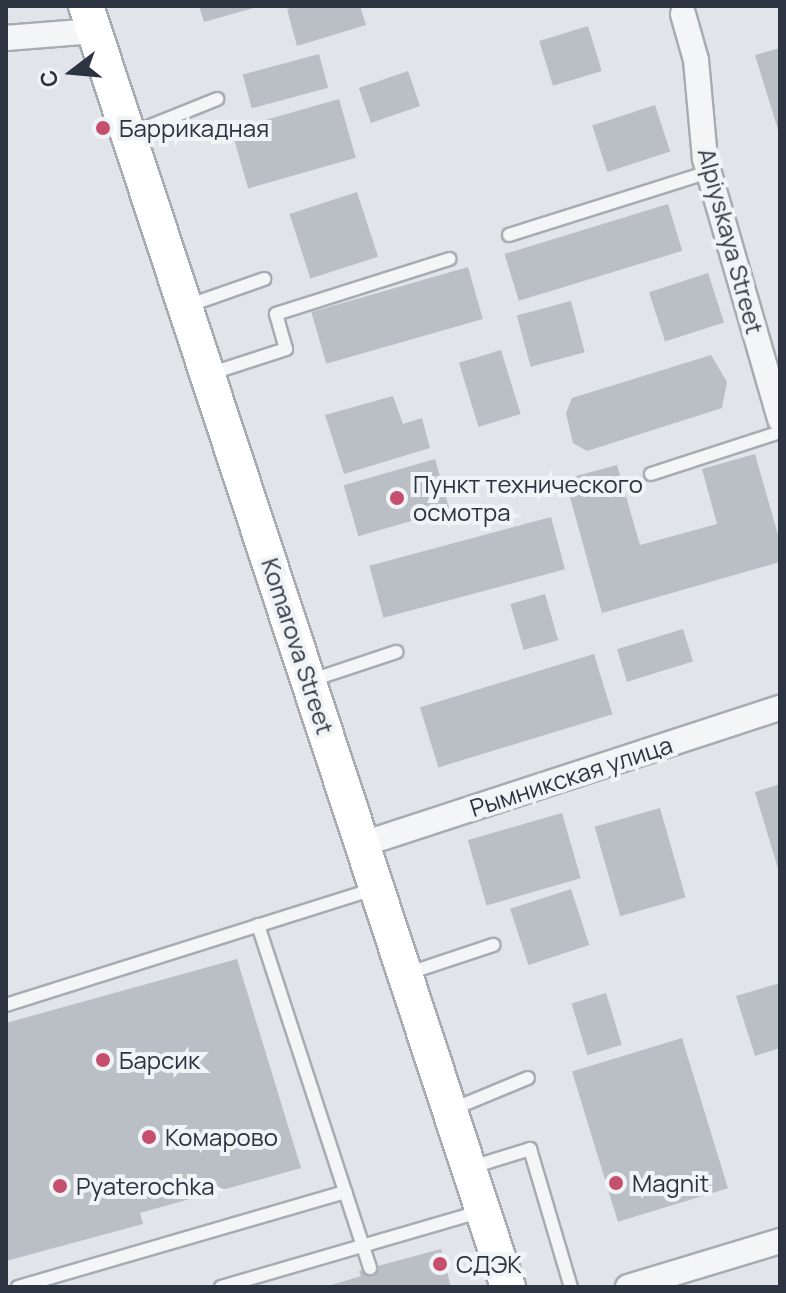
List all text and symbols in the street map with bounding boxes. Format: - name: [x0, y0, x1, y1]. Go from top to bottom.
- north arrow: [32, 32, 112, 112]
- text: С: [32, 67, 66, 91]
- place label: Баррикадная: [119, 114, 269, 142]
- marker: Баррикадная: [94, 119, 112, 137]
- street label: Alpiyskaya Street: [692, 145, 770, 337]
- place label: Пункт технического осмотра: [413, 470, 643, 526]
- marker: Пункт технического осмотра: [388, 489, 406, 507]
- street label: Komarova Street: [256, 554, 340, 738]
- street label: Рымникская улица: [466, 730, 676, 822]
- place label: Барсик: [119, 1046, 200, 1074]
- marker: Барсик: [94, 1051, 112, 1069]
- place label: Комарово: [165, 1123, 278, 1151]
- marker: Комарово: [140, 1128, 158, 1146]
- place label: Magnit: [632, 1169, 709, 1197]
- place label: Pyaterochka: [76, 1172, 215, 1200]
- marker: Magnit: [607, 1174, 625, 1192]
- marker: Pyaterochka: [51, 1177, 69, 1195]
- place label: СДЭК: [456, 1250, 522, 1278]
- marker: СДЭК: [431, 1255, 449, 1273]

